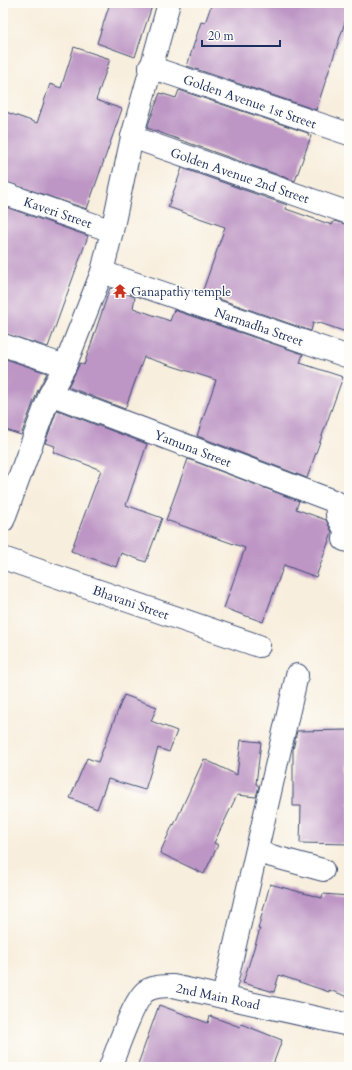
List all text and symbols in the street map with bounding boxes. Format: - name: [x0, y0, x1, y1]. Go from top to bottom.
- scale bar: [202, 22, 280, 48]
- text: 20 m: [208, 28, 235, 44]
- street label: Golden Avenue 1st Street: [181, 71, 319, 133]
- street label: Golden Avenue 2nd Street: [168, 144, 311, 208]
- street label: Kaveri Street: [21, 193, 94, 233]
- temple icon: Ganapathy temple: [112, 283, 128, 299]
- place label: Ganapathy temple: [131, 283, 231, 301]
- street label: Narmadha Street: [212, 303, 305, 351]
- street label: Yamuna Street: [152, 426, 234, 472]
- street label: Bhavani Street: [90, 581, 171, 624]
- street label: 2nd Main Road: [174, 979, 262, 1015]

